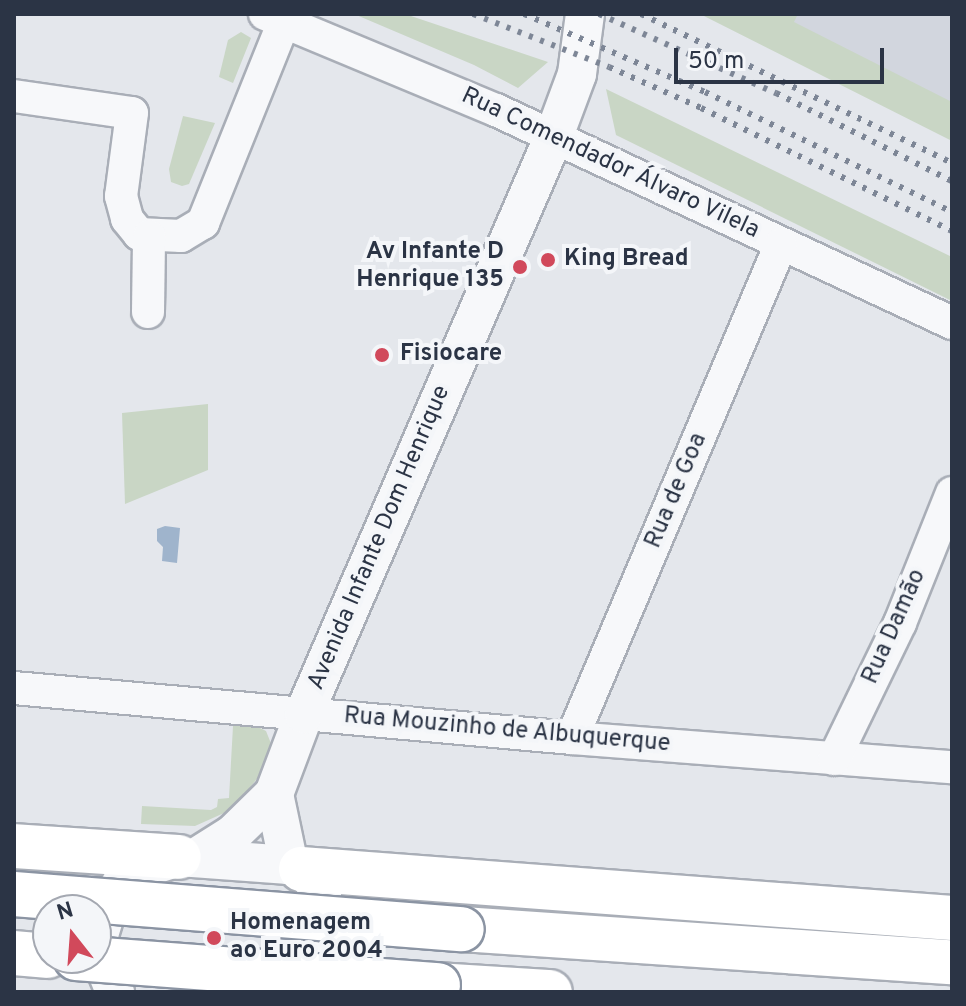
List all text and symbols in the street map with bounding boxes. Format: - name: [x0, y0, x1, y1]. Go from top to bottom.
- scale bar: [678, 32, 888, 82]
- text: 50 m: [688, 47, 744, 77]
- street label: Rua Comendador Álvaro Vilela: [456, 82, 764, 246]
- place label: Av Infante D Henrique 135: [356, 239, 504, 295]
- place label: King Bread: [564, 246, 688, 274]
- marker: King Bread: [539, 251, 557, 269]
- marker: Av Infante D Henrique 135: [511, 258, 529, 276]
- place label: Fisiocare: [400, 341, 502, 369]
- marker: Fisiocare: [371, 344, 393, 366]
- street label: Avenida Infante Dom Henrique: [303, 382, 457, 694]
- street label: Rua de Goa: [640, 429, 714, 553]
- street label: Rua Damão: [857, 565, 933, 689]
- street label: Rua Mouzinho de Albuquerque: [342, 702, 672, 760]
- north arrow: [32, 894, 112, 974]
- text: N: [54, 897, 77, 928]
- place label: Homenagem ao Euro 2004: [230, 910, 383, 966]
- marker: Homenagem ao Euro 2004: [205, 929, 223, 947]

